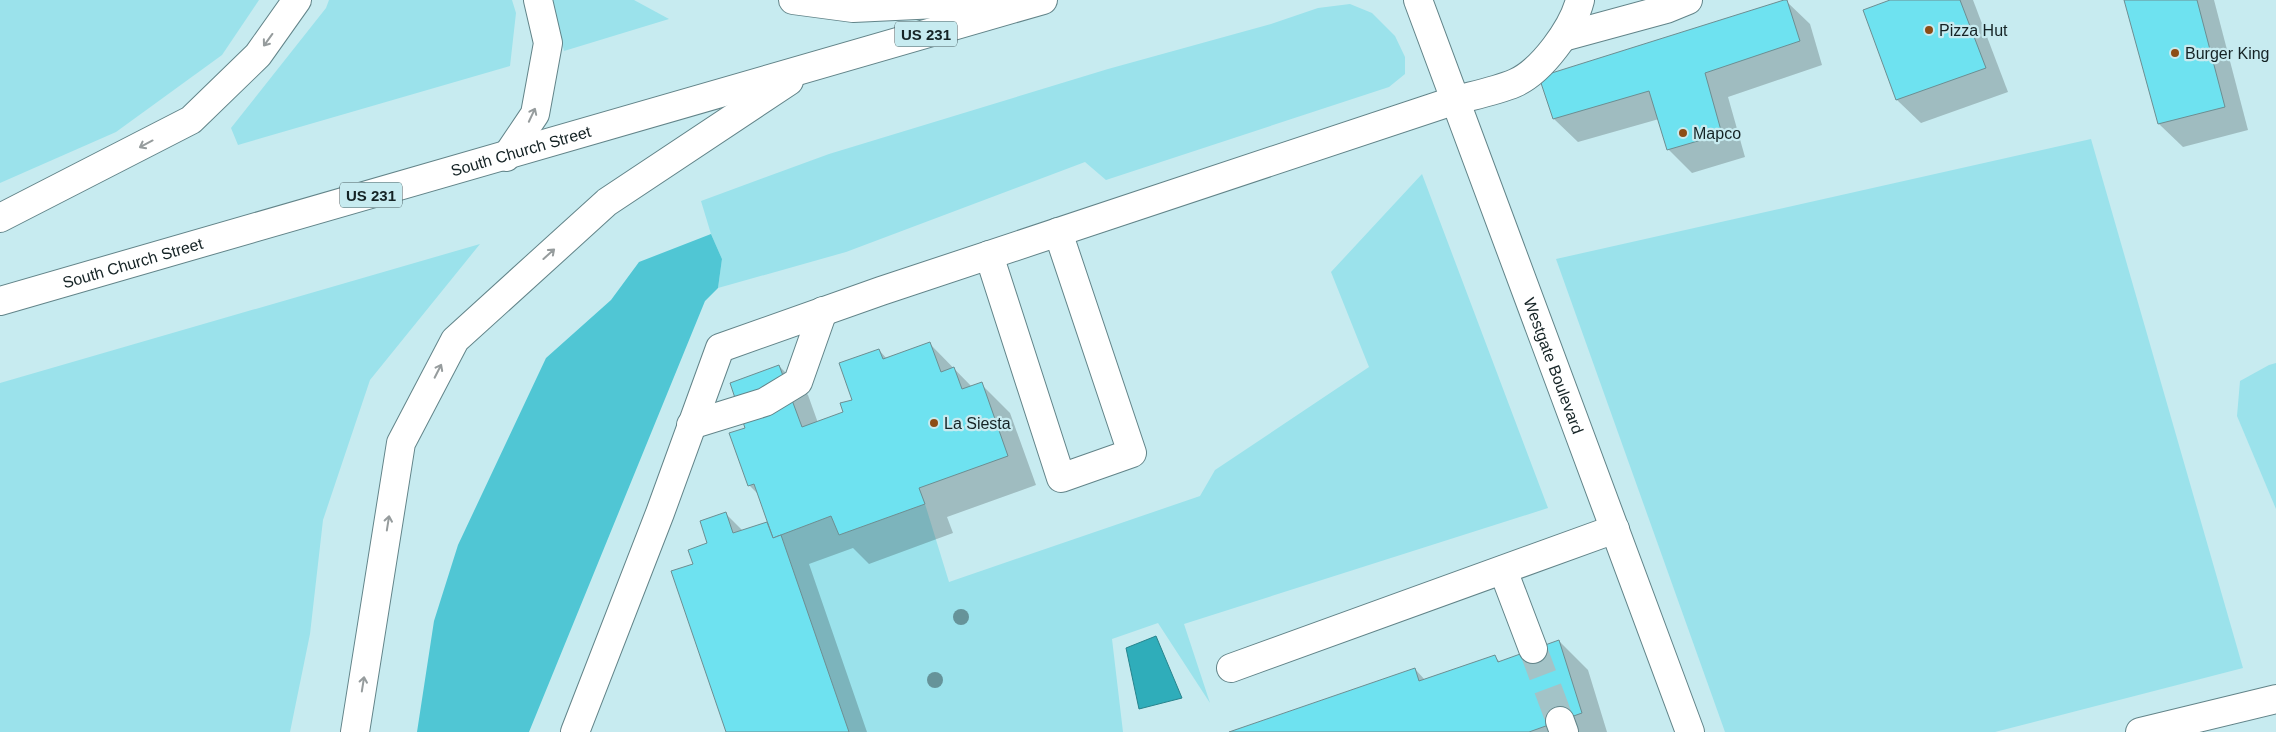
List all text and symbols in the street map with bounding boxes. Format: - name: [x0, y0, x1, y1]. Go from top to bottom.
- road number: US 231: [895, 22, 957, 46]
- place label: Pizza Hut: [1939, 22, 2008, 39]
- marker: Pizza Hut: [1923, 24, 1935, 36]
- one-way arrow: [263, 33, 273, 47]
- place label: Burger King: [2185, 45, 2270, 62]
- marker: Burger King: [2169, 47, 2181, 59]
- one-way arrow: [527, 108, 537, 123]
- street label: South Church Street: [449, 122, 593, 179]
- place label: Mapco: [1693, 125, 1741, 142]
- marker: Mapco: [1677, 127, 1689, 139]
- one-way arrow: [139, 140, 154, 149]
- road number: US 231: [340, 182, 402, 208]
- street label: South Church Street: [61, 234, 205, 291]
- one-way arrow: [543, 248, 556, 260]
- street label: Westgate Boulevard: [1521, 295, 1587, 436]
- one-way arrow: [434, 364, 443, 379]
- place label: La Siesta: [944, 415, 1011, 432]
- marker: La Siesta: [928, 417, 940, 429]
- one-way arrow: [384, 516, 394, 532]
- one-way arrow: [358, 676, 368, 692]

